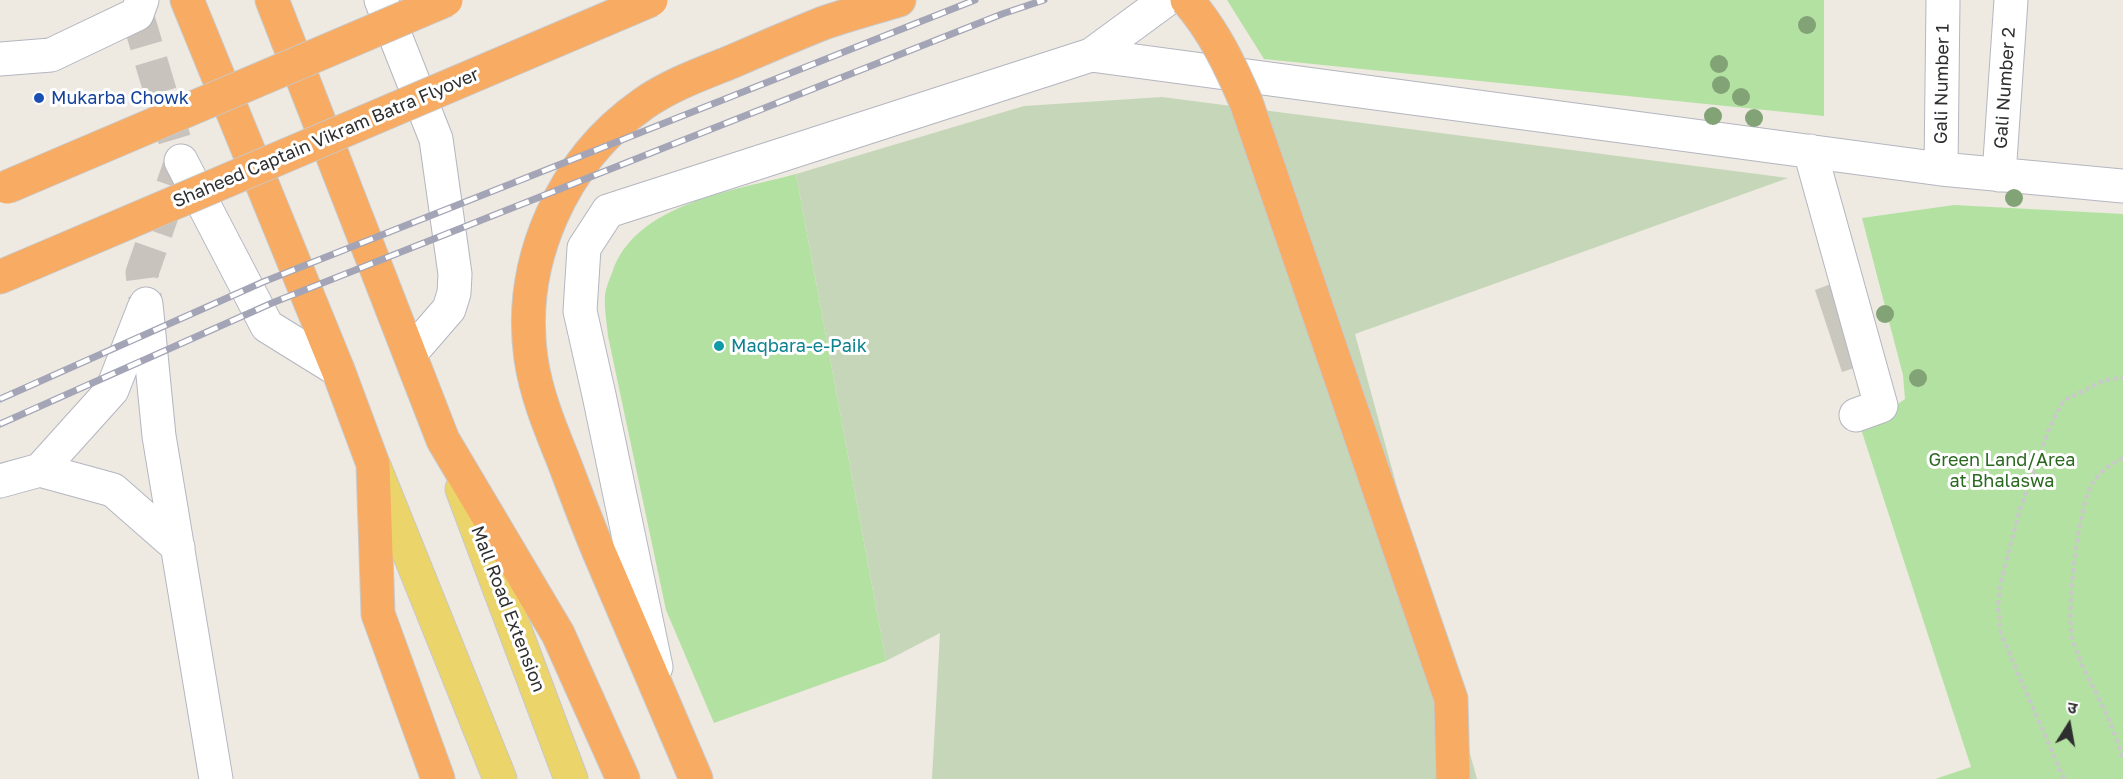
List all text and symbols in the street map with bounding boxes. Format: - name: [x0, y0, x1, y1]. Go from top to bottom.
- street label: Gali Number 1: [1930, 24, 1954, 144]
- street label: Gali Number 2: [1990, 26, 2020, 150]
- street label: Shaheed Captain Vikram Batra Flyover: [170, 64, 482, 212]
- place label: Mukarba Chowk: [51, 87, 189, 109]
- marker: Mukarba Chowk: [32, 91, 46, 105]
- place label: Maqbara-e-Paik: [731, 335, 867, 357]
- marker: Maqbara-e-Paik: [712, 339, 726, 353]
- park label: Green Land/Area at Bhalaswa: [1929, 449, 2075, 492]
- street label: Mall Road Extension: [466, 523, 550, 695]
- north arrow: [2039, 695, 2099, 755]
- text: उ: [2066, 697, 2079, 718]

